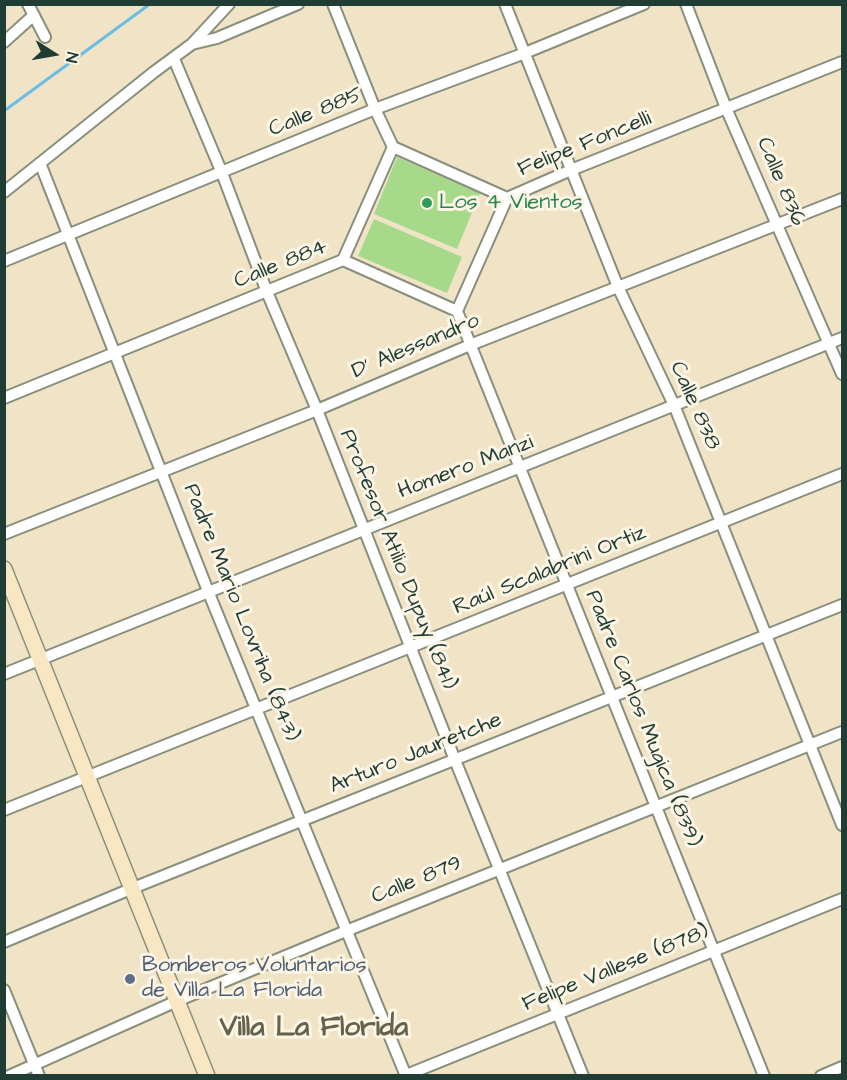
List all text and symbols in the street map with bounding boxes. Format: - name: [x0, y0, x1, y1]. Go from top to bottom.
- north arrow: [24, 24, 84, 84]
- text: N: [60, 50, 83, 64]
- street label: Calle 885: [265, 82, 367, 144]
- street label: Felipe Foncelli: [514, 106, 656, 184]
- street label: Calle 836: [750, 134, 810, 230]
- place label: Los 4 Vientos: [439, 190, 583, 216]
- marker: Los 4 Vientos: [420, 196, 434, 210]
- street label: Calle 884: [231, 234, 331, 296]
- street label: D' Alessandro: [348, 308, 484, 386]
- street label: Calle 838: [663, 358, 725, 454]
- street label: Profesor Atilio Dupuy (841): [333, 426, 461, 694]
- street label: Homero Manzi: [395, 430, 537, 506]
- street label: Padre Mario Lovriha (843): [176, 480, 304, 746]
- street label: Raúl Scalabrini Ortiz: [450, 520, 650, 622]
- street label: Padre Carlos Mugica (839): [578, 587, 706, 851]
- street label: Arturo Jauretche: [326, 707, 506, 801]
- street label: Calle 879: [368, 851, 466, 911]
- street label: Felipe Vallese (878): [519, 920, 713, 1018]
- place label: Bomberos Voluntarios de Villa La Florida: [142, 953, 367, 1004]
- marker: Bomberos Voluntarios de Villa La Florida: [123, 972, 137, 986]
- district label: Villa La Florida: [220, 1012, 408, 1046]

